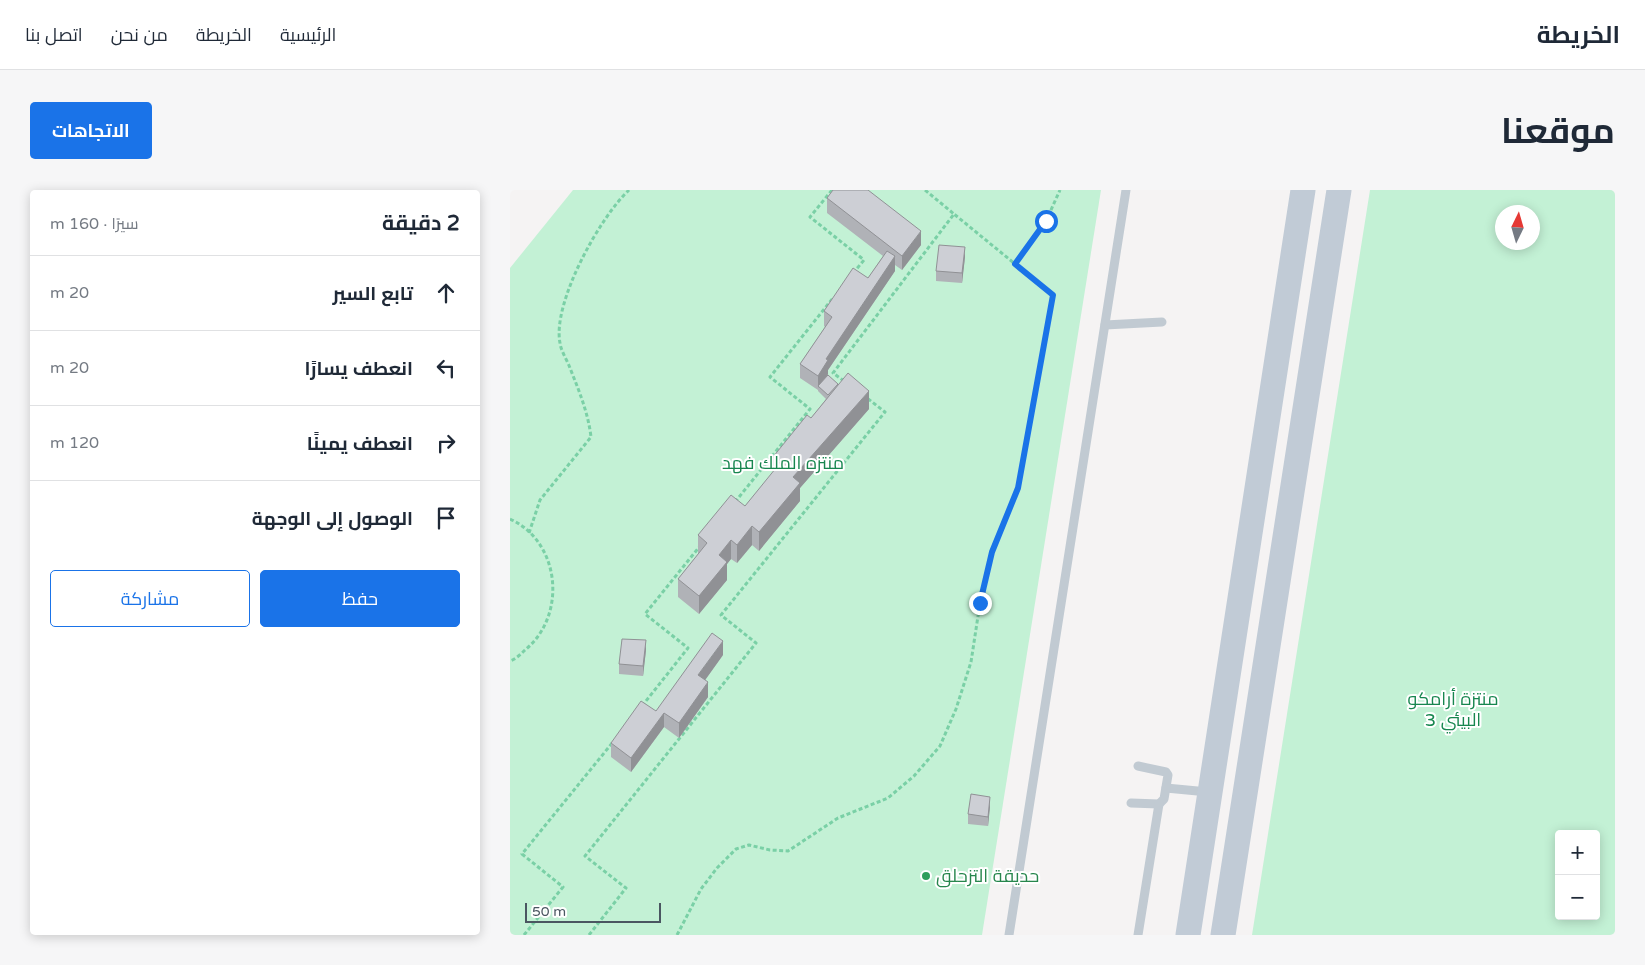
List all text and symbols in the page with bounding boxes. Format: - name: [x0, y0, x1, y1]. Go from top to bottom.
- text: الخريطة: [1537, 21, 1620, 50]
- text: اتصل بنا: [25, 24, 83, 46]
- text: من نحن: [111, 24, 168, 46]
- text: الخريطة: [196, 24, 252, 46]
- text: الرئيسية: [280, 24, 336, 46]
- button: الاتجاهات: [30, 102, 152, 159]
- text: موقعنا: [1501, 111, 1615, 153]
- north arrow: [1495, 205, 1540, 250]
- route start: [1035, 210, 1058, 233]
- text: 2 دقيقة: [382, 211, 460, 236]
- text: سيرًا · 160 m: [50, 214, 139, 234]
- icon: ahead: [432, 279, 460, 307]
- text: 20 m: [50, 283, 89, 303]
- text: تابع السير: [333, 283, 413, 305]
- icon: left: [432, 354, 460, 382]
- text: 20 m: [50, 358, 89, 378]
- text: انعطف يسارًا: [304, 358, 413, 380]
- icon: right: [432, 429, 460, 457]
- text: 120 m: [50, 433, 99, 453]
- text: انعطف يمينًا: [307, 433, 413, 455]
- park label: منتزه الملك فهد: [722, 452, 844, 474]
- icon: arrive: [432, 504, 460, 532]
- text: الوصول إلى الوجهة: [252, 508, 413, 530]
- button: مشاركة: [50, 570, 250, 627]
- button: حفظ: [260, 570, 460, 627]
- route end: [969, 592, 992, 615]
- park label: منتزة أرامكو البيئي 3: [1408, 688, 1498, 734]
- map controls: [1555, 830, 1600, 920]
- button: +: [1555, 830, 1600, 875]
- place label: حديقة التزحلق: [936, 865, 1039, 888]
- marker: حديقة التزحلق: [920, 870, 932, 882]
- button: −: [1555, 875, 1600, 920]
- scale bar: [525, 900, 661, 923]
- text: 50 m: [532, 903, 566, 920]

